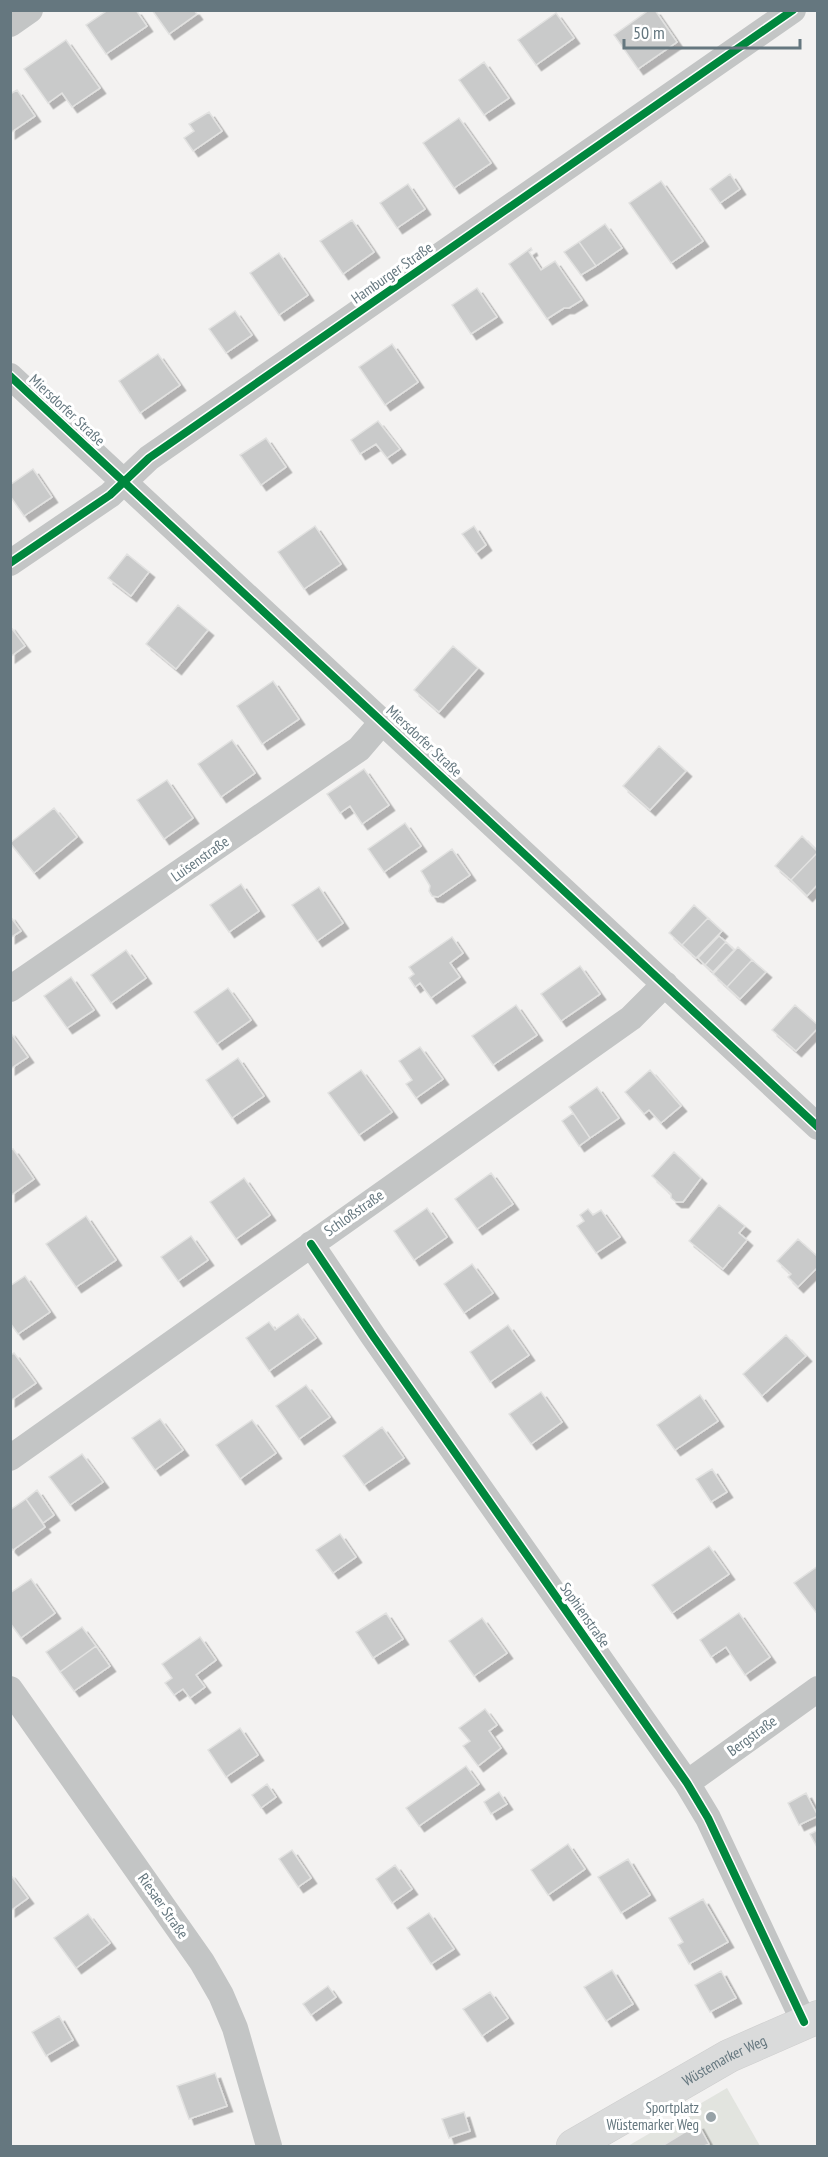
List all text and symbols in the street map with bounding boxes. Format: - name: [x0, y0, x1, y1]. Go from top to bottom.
- scale bar: [624, 12, 800, 50]
- text: 50 m: [633, 21, 665, 44]
- street label: Hamburger Straße: [347, 238, 436, 308]
- street label: Miersdorfer Straße: [26, 370, 109, 450]
- street label: Miersdorfer Straße: [383, 701, 466, 781]
- street label: Luisenstraße: [167, 832, 232, 885]
- street label: Schloßstraße: [320, 1185, 387, 1240]
- street label: Sophienstraße: [556, 1579, 615, 1651]
- street label: Bergstraße: [723, 1711, 780, 1760]
- street label: Riesaer Straße: [134, 1869, 193, 1942]
- street label: Wüstemarker Weg: [679, 2031, 769, 2090]
- place label: Sportplatz Wüstemarker Weg: [607, 2098, 699, 2134]
- marker: Sportplatz Wüstemarker Weg: [704, 2110, 718, 2124]

